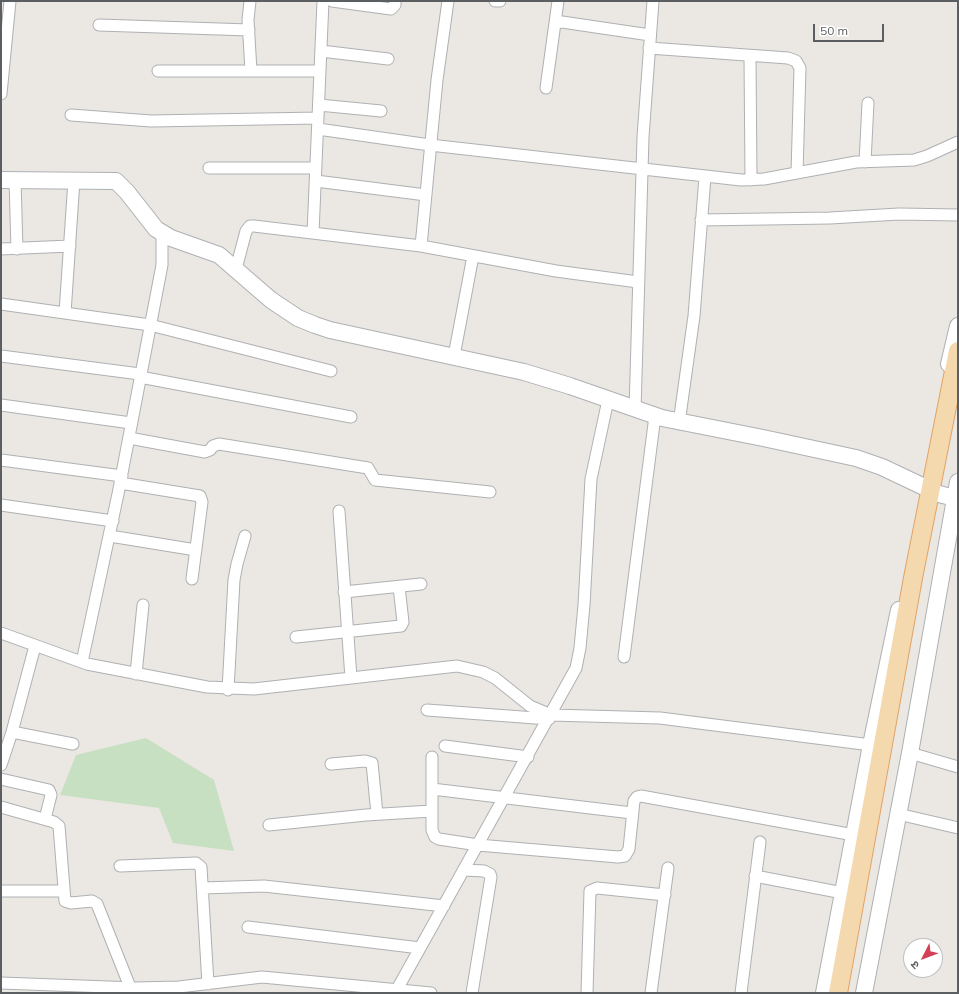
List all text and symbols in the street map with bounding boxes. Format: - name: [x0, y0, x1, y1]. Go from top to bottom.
- scale bar: [815, 16, 886, 42]
- text: 50 m: [820, 23, 848, 38]
- north arrow: [903, 938, 943, 978]
- text: उ: [907, 958, 922, 972]

